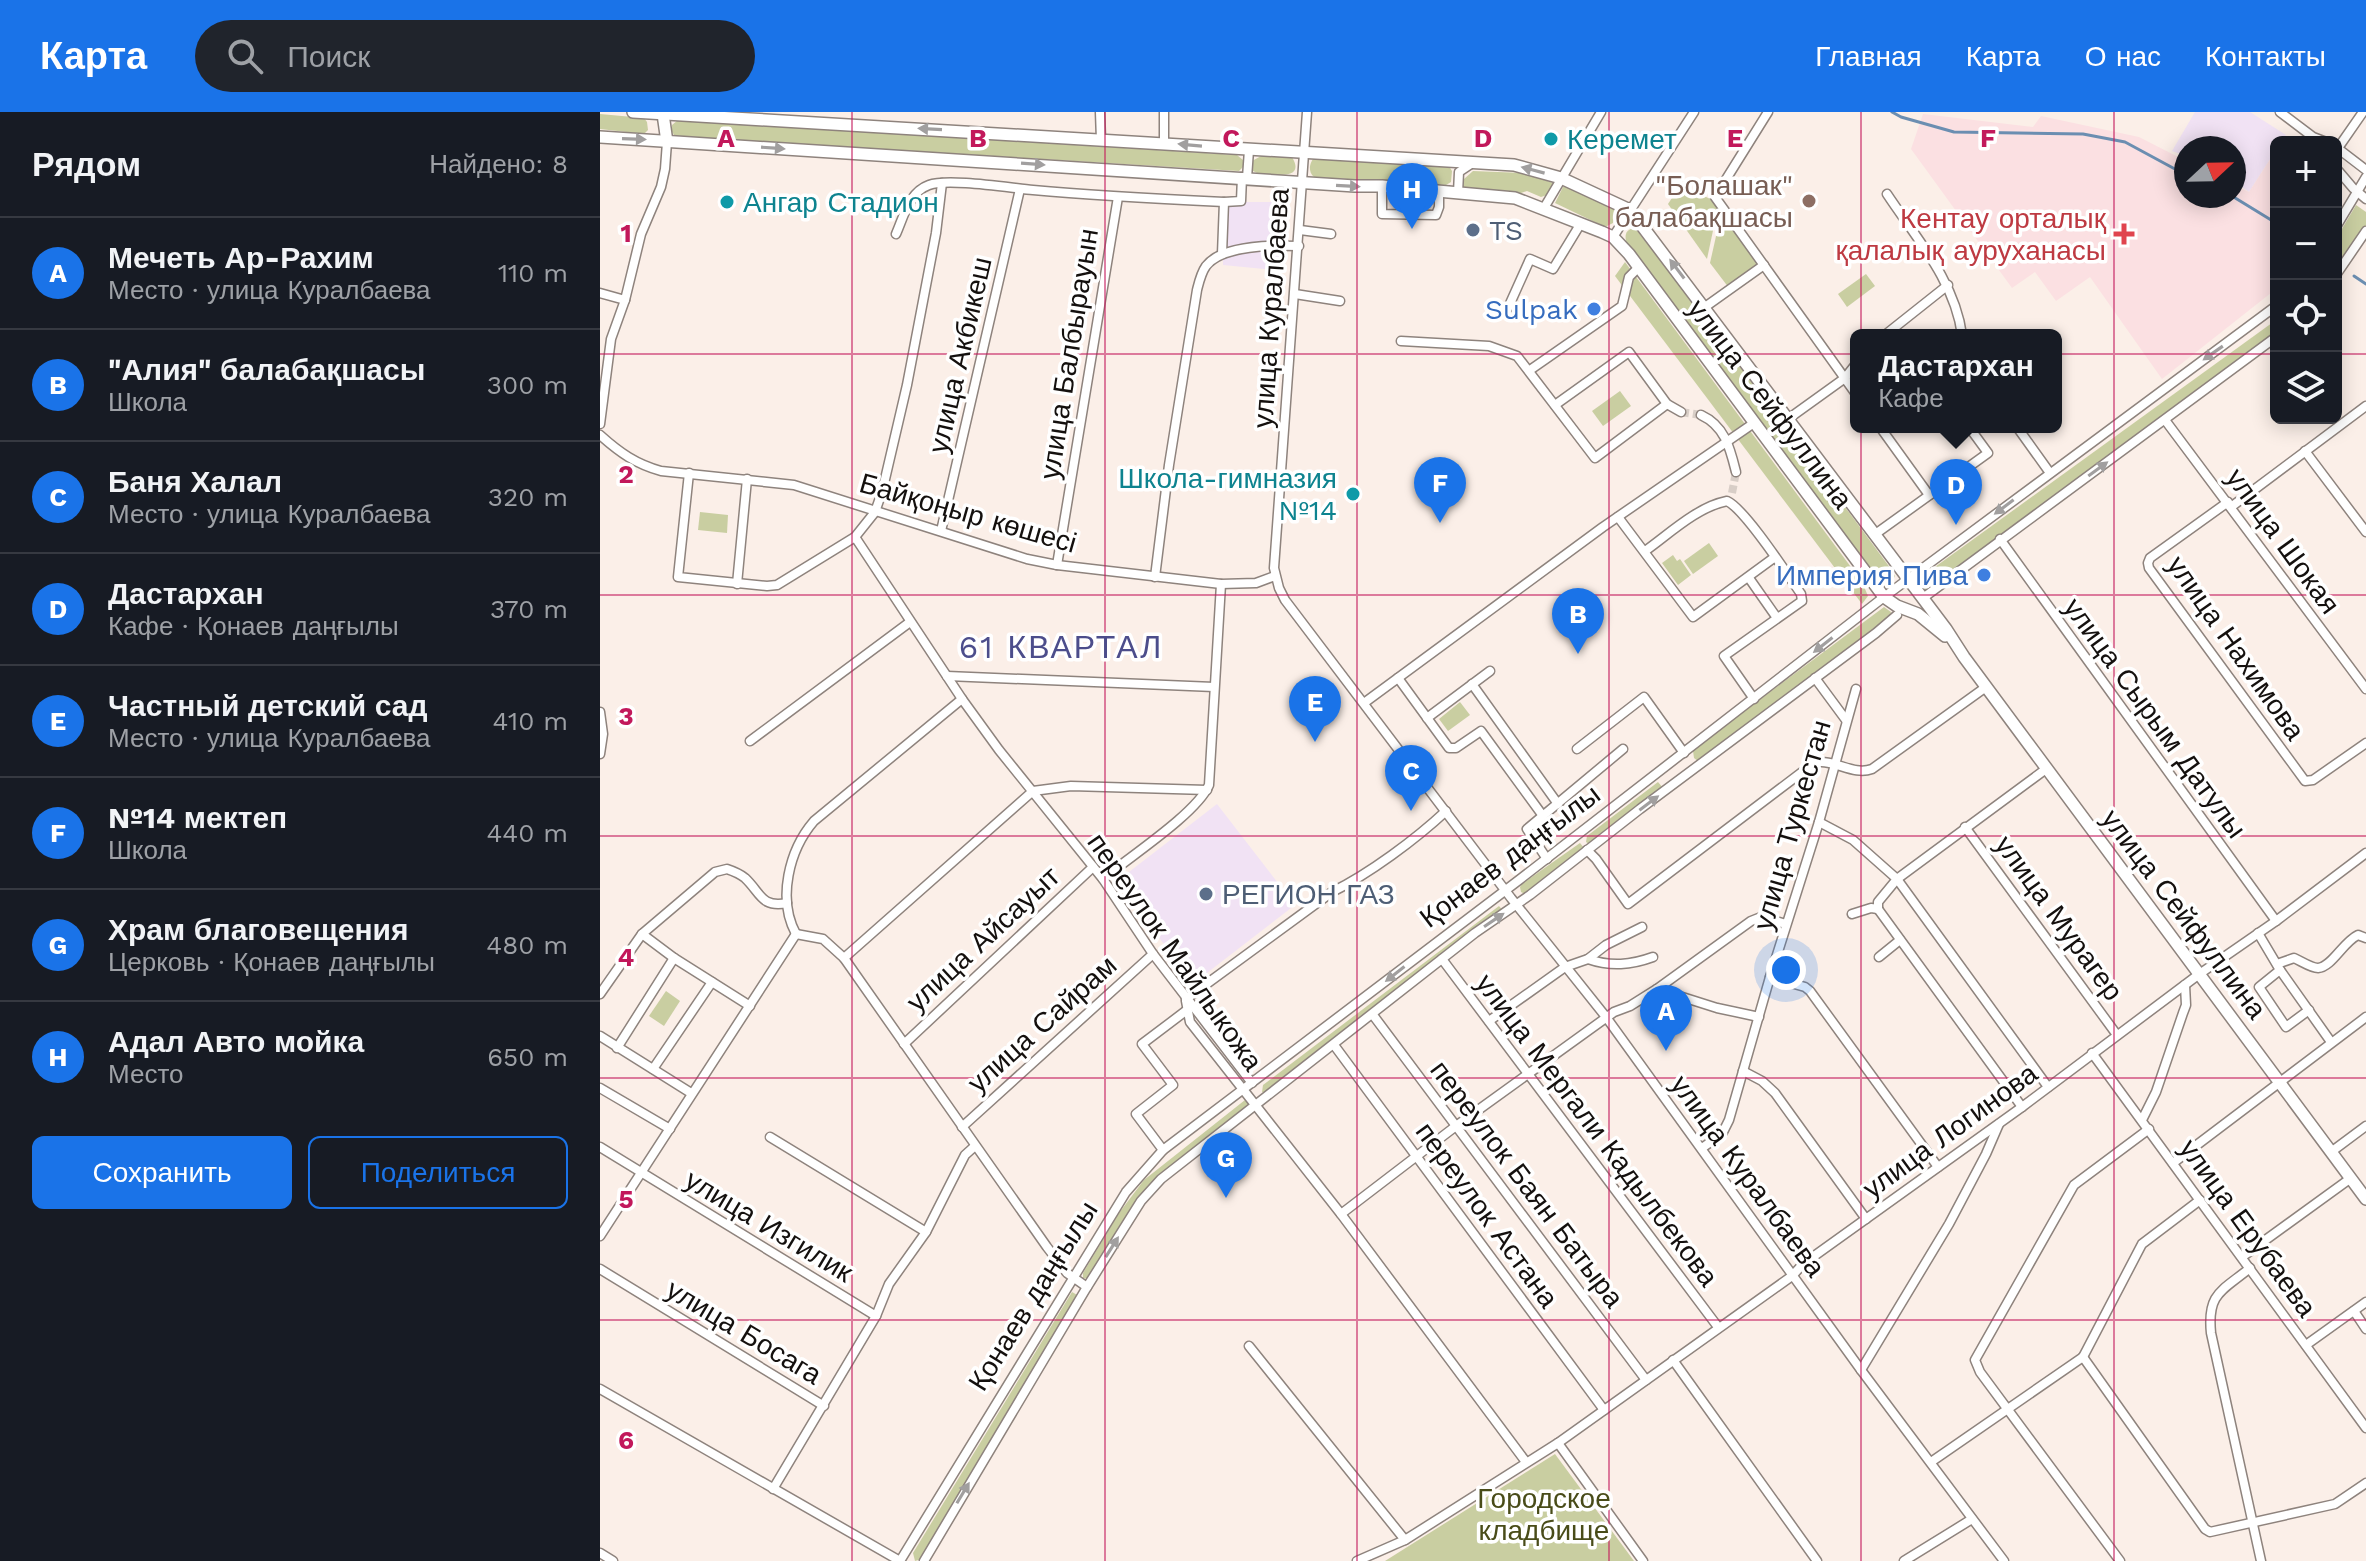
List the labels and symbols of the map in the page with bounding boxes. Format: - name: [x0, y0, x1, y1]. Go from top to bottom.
- one-way arrow: [917, 122, 942, 135]
- text: A: [717, 123, 735, 153]
- text: B: [969, 123, 987, 153]
- text: C: [1222, 123, 1240, 153]
- text: D: [1474, 123, 1492, 153]
- place label: Керемет: [1567, 123, 1677, 156]
- text: E: [1727, 123, 1743, 153]
- text: F: [1980, 123, 1996, 153]
- marker: Керемет: [1542, 130, 1560, 148]
- one-way arrow: [622, 133, 647, 146]
- north arrow: [2174, 136, 2246, 208]
- one-way arrow: [1177, 139, 1202, 152]
- one-way arrow: [761, 142, 786, 155]
- one-way arrow: [1021, 158, 1046, 171]
- pin: H: [1386, 163, 1438, 229]
- one-way arrow: [1520, 163, 1545, 175]
- place label: "Болашак" балабақшасы: [1615, 169, 1793, 234]
- one-way arrow: [1336, 179, 1361, 192]
- place label: Ангар Стадион: [743, 186, 939, 219]
- street label: улица Куралбаева: [1246, 186, 1296, 429]
- marker: "Болашак" балабақшасы: [1800, 192, 1818, 210]
- marker: Ангар Стадион: [718, 193, 736, 211]
- place label: Кентау орталық қалалық ауруханасы: [1835, 202, 2107, 267]
- place label: TS: [1489, 214, 1523, 247]
- text: 1: [620, 218, 632, 248]
- marker: TS: [1464, 221, 1482, 239]
- marker: Кентау орталық қалалық ауруханасы: [2113, 223, 2135, 245]
- street label: улица Балбырауын: [1033, 226, 1105, 482]
- street label: улица Акбикеш: [921, 254, 999, 456]
- one-way arrow: [1670, 259, 1686, 280]
- place label: Sulpak: [1485, 293, 1578, 326]
- street label: улица Сейфуллина: [1681, 293, 1860, 515]
- marker: Sulpak: [1585, 300, 1603, 318]
- one-way arrow: [2203, 344, 2224, 360]
- pin: F: [1414, 457, 1466, 523]
- text: 2: [618, 459, 634, 489]
- pin: D: [1930, 459, 1982, 525]
- one-way arrow: [2088, 461, 2109, 477]
- place label: Школа-гимназия №14: [1118, 462, 1337, 527]
- street label: улица Шокая: [2219, 462, 2347, 620]
- street label: Байқоңыр көшесі: [856, 466, 1080, 560]
- marker: Школа-гимназия №14: [1344, 485, 1362, 503]
- one-way arrow: [1993, 499, 2015, 515]
- street label: улица Нахимова: [2160, 550, 2312, 747]
- place label: Империя Пива: [1776, 559, 1968, 592]
- marker: Империя Пива: [1975, 566, 1993, 584]
- pin: B: [1552, 588, 1604, 654]
- street label: улица Сырым Датулы: [2057, 592, 2253, 844]
- district label: 61 КВАРТАЛ: [959, 628, 1163, 666]
- one-way arrow: [1813, 636, 1833, 653]
- pin: E: [1289, 676, 1341, 742]
- text: 3: [618, 701, 634, 731]
- street label: улица Туркестан: [1746, 716, 1838, 934]
- pin: C: [1385, 745, 1437, 811]
- street label: Қонаев даңғылы: [1413, 777, 1607, 935]
- one-way arrow: [1638, 796, 1659, 811]
- street label: улица Сейфуллина: [2095, 803, 2274, 1025]
- street label: переулок Майлыкожа: [1080, 827, 1270, 1077]
- street label: улица Мурагер: [1988, 829, 2130, 1007]
- street label: улица Айсауыт: [900, 860, 1066, 1018]
- place label: РЕГИОН ГАЗ: [1222, 878, 1395, 911]
- marker: РЕГИОН ГАЗ: [1197, 885, 1215, 903]
- one-way arrow: [1483, 913, 1505, 928]
- text: 4: [618, 942, 635, 972]
- street label: улица Сайрам: [961, 949, 1123, 1099]
- your location: [1766, 950, 1806, 990]
- one-way arrow: [1385, 966, 1405, 982]
- street label: улица Мергали Кадылбекова: [1469, 967, 1725, 1293]
- pin: A: [1640, 985, 1692, 1051]
- street label: переулок Баян Батыра: [1423, 1054, 1631, 1314]
- street label: улица Логинова: [1856, 1056, 2044, 1205]
- street label: улица Куралбаева: [1664, 1069, 1832, 1283]
- street label: переулок Астана: [1409, 1116, 1565, 1314]
- pin: G: [1200, 1132, 1252, 1198]
- street label: улица Ерубаева: [2173, 1133, 2324, 1324]
- street label: улица Изгилик: [679, 1163, 859, 1289]
- text: 5: [618, 1184, 634, 1214]
- street label: Қонаев даңғылы: [961, 1195, 1105, 1397]
- one-way arrow: [1105, 1236, 1119, 1258]
- street label: улица Босага: [660, 1273, 828, 1391]
- text: 6: [618, 1425, 634, 1455]
- one-way arrow: [956, 1482, 970, 1504]
- park label: Городское кладбище: [1477, 1482, 1611, 1547]

